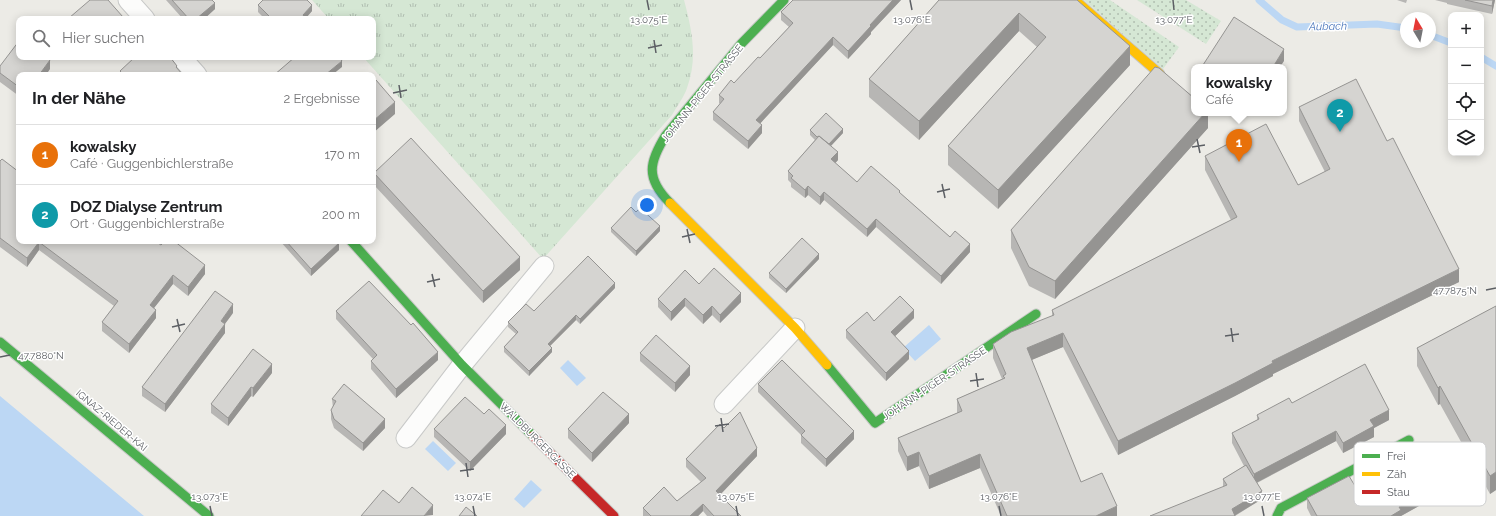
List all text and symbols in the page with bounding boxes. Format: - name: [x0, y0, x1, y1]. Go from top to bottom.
- north arrow: [1400, 12, 1436, 48]
- map controls: [1448, 12, 1484, 156]
- button: +: [1448, 12, 1484, 48]
- text: 13.075°E: [631, 14, 667, 25]
- text: 13.076°E: [893, 14, 931, 25]
- text: 13.077°E: [1155, 14, 1193, 25]
- search box: [16, 16, 376, 60]
- water label: Aubach: [1308, 20, 1347, 33]
- icon: search: [30, 27, 52, 49]
- text: Hier suchen: [62, 29, 145, 47]
- street label: JOHANN-PIGER-STRASSE: [660, 42, 745, 144]
- button: −: [1448, 48, 1484, 84]
- popup: [1191, 64, 1287, 116]
- text: kowalsky: [1206, 74, 1272, 92]
- button: locate: [1448, 84, 1484, 120]
- text: In der Nähe: [32, 88, 126, 108]
- text: 2 Ergebnisse: [283, 91, 360, 106]
- text: Café: [1206, 92, 1233, 107]
- pin: 2: [1327, 99, 1353, 132]
- button: layers: [1448, 120, 1484, 156]
- pin: 1: [1226, 129, 1252, 162]
- text: kowalsky: [70, 138, 137, 156]
- text: 1: [42, 147, 48, 162]
- text: 170 m: [324, 147, 360, 162]
- text: Café · Guggenbichlerstraße: [70, 156, 233, 171]
- your location: [637, 195, 657, 215]
- text: DOZ Dialyse Zentrum: [70, 198, 222, 216]
- text: 2: [41, 207, 49, 222]
- text: 200 m: [322, 207, 360, 222]
- text: Ort · Guggenbichlerstraße: [70, 216, 224, 231]
- text: 47.7875°N: [1433, 285, 1477, 296]
- street label: JOHANN-PIGER-STRASSE: [880, 345, 988, 422]
- text: 47.7880°N: [18, 350, 64, 361]
- street label: IGNAZ-RIEDER-KAI: [74, 387, 149, 453]
- street label: WALDBURGERGASSE: [498, 400, 578, 480]
- legend: [1354, 442, 1486, 506]
- text: Frei: [1387, 450, 1406, 463]
- text: Zäh: [1387, 468, 1406, 481]
- text: Stau: [1387, 486, 1410, 499]
- text: 13.073°E: [192, 491, 228, 502]
- text: 13.074°E: [455, 491, 491, 502]
- text: 13.075°E: [718, 491, 754, 502]
- text: 13.076°E: [980, 491, 1018, 502]
- text: 13.077°E: [1243, 491, 1281, 502]

